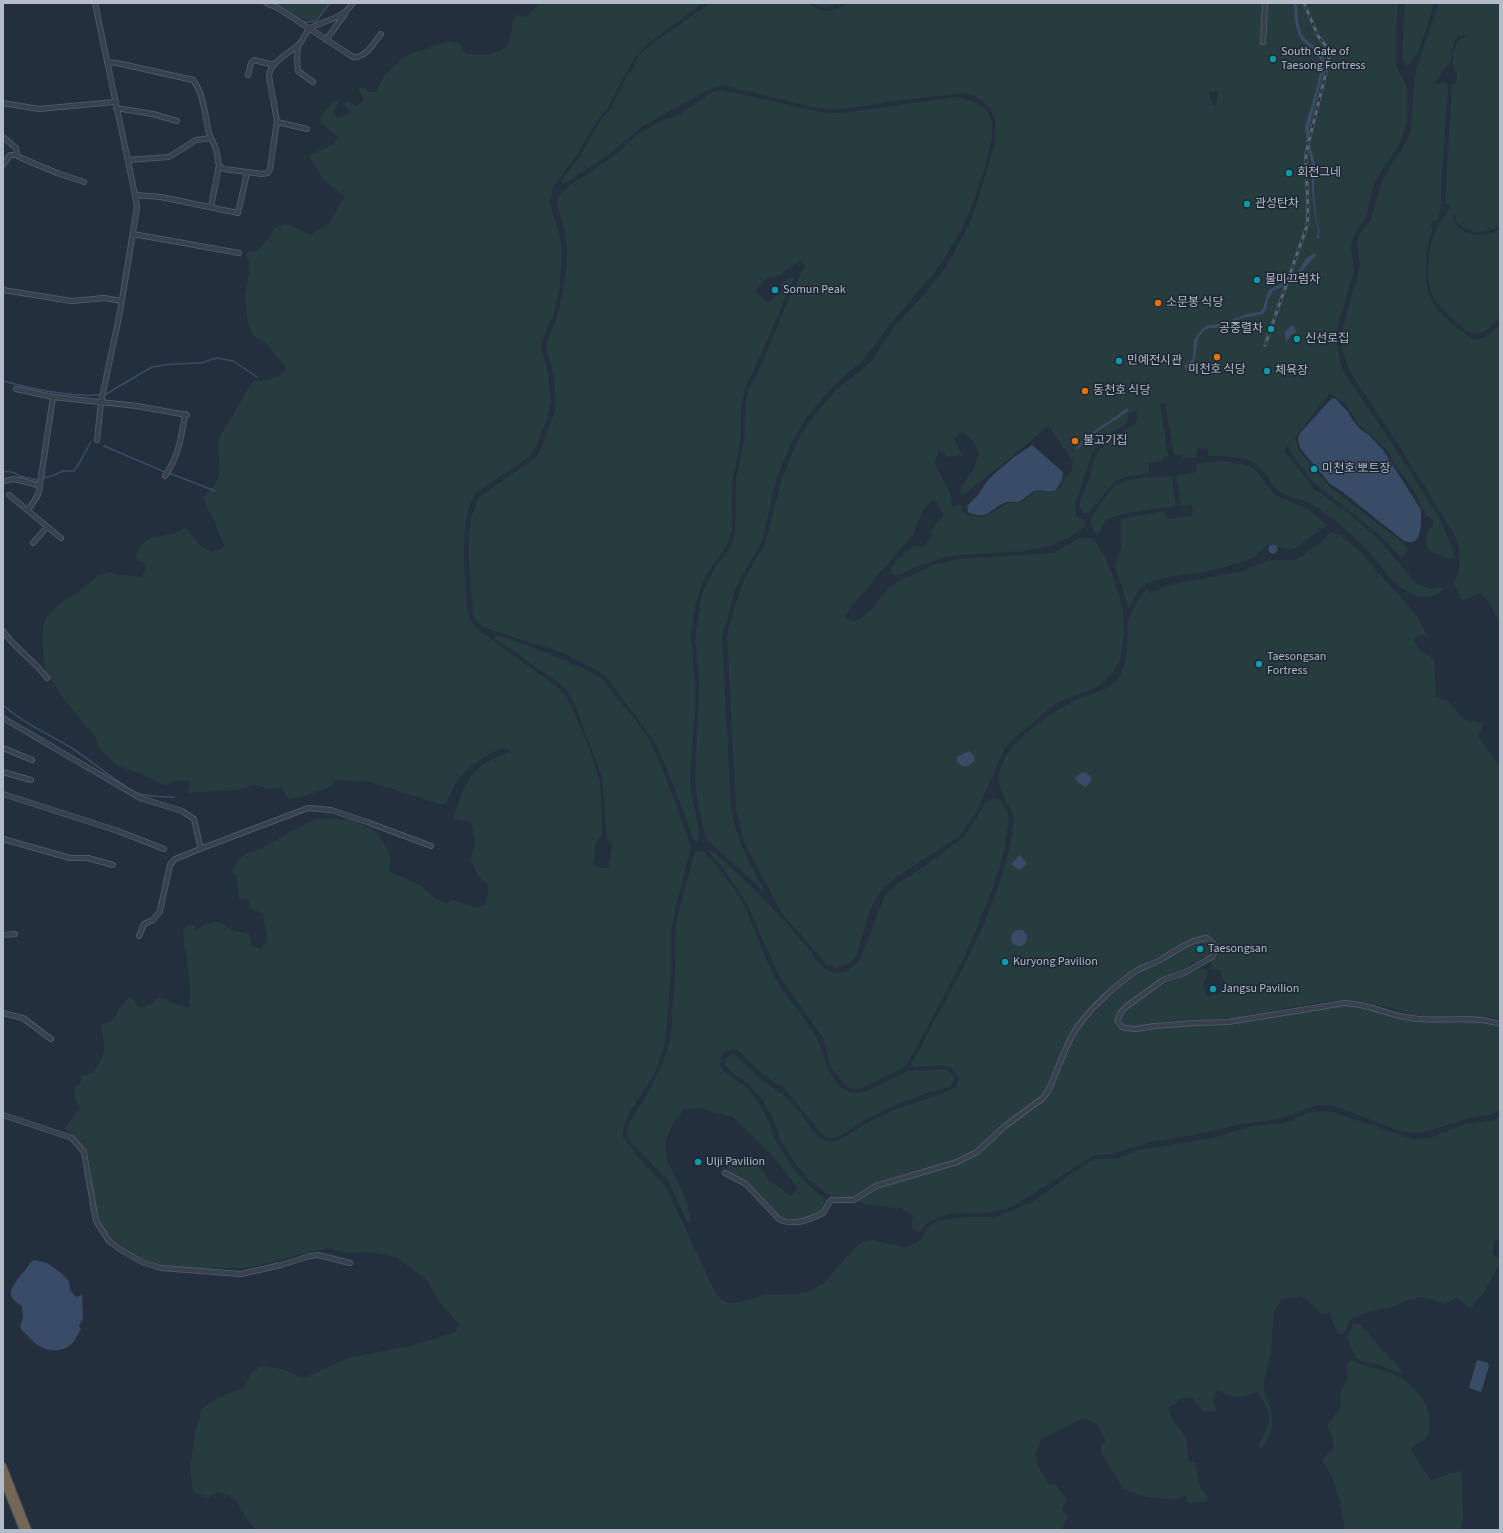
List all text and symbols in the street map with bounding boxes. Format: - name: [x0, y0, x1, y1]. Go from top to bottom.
- place label: South Gate of Taesong Fortress: [1281, 45, 1366, 73]
- marker: South Gate of Taesong Fortress: [1268, 54, 1278, 64]
- place label: 회전그네: [1297, 166, 1341, 180]
- marker: 회전그네: [1284, 168, 1294, 178]
- place label: 관성탄차: [1255, 197, 1299, 211]
- marker: 관성탄차: [1242, 199, 1252, 209]
- place label: 물미끄럼차: [1265, 273, 1320, 287]
- marker: 물미끄럼차: [1252, 275, 1262, 285]
- place label: Somun Peak: [783, 283, 846, 297]
- marker: Somun Peak: [770, 285, 780, 295]
- place label: 소문봉 식당: [1166, 296, 1224, 310]
- marker: 소문봉 식당: [1153, 298, 1163, 308]
- place label: 공중렬차: [1219, 322, 1263, 336]
- marker: 공중렬차: [1266, 324, 1276, 334]
- place label: 신선로집: [1305, 332, 1349, 346]
- marker: 신선로집: [1292, 334, 1302, 344]
- marker: 미천호 식당: [1212, 352, 1222, 362]
- place label: 민예전시관: [1127, 354, 1182, 368]
- marker: 민예전시관: [1114, 356, 1124, 366]
- place label: 미천호 식당: [1188, 363, 1246, 377]
- place label: 체육장: [1275, 364, 1308, 378]
- marker: 체육장: [1262, 366, 1272, 376]
- place label: 동천호 식당: [1093, 384, 1151, 398]
- marker: 동천호 식당: [1080, 386, 1090, 396]
- place label: 불고기집: [1083, 434, 1127, 448]
- marker: 불고기집: [1070, 436, 1080, 446]
- place label: 미천호 뽀트장: [1322, 462, 1391, 476]
- marker: 미천호 뽀트장: [1309, 464, 1319, 474]
- place label: Taesongsan Fortress: [1267, 650, 1326, 678]
- marker: Taesongsan Fortress: [1254, 659, 1264, 669]
- place label: Taesongsan: [1208, 942, 1267, 956]
- marker: Taesongsan: [1195, 944, 1205, 954]
- place label: Kuryong Pavilion: [1013, 955, 1098, 969]
- marker: Kuryong Pavilion: [1000, 957, 1010, 967]
- place label: Jangsu Pavilion: [1221, 982, 1299, 996]
- marker: Jangsu Pavilion: [1208, 984, 1218, 994]
- place label: Ulji Pavilion: [706, 1155, 765, 1169]
- marker: Ulji Pavilion: [693, 1157, 703, 1167]

